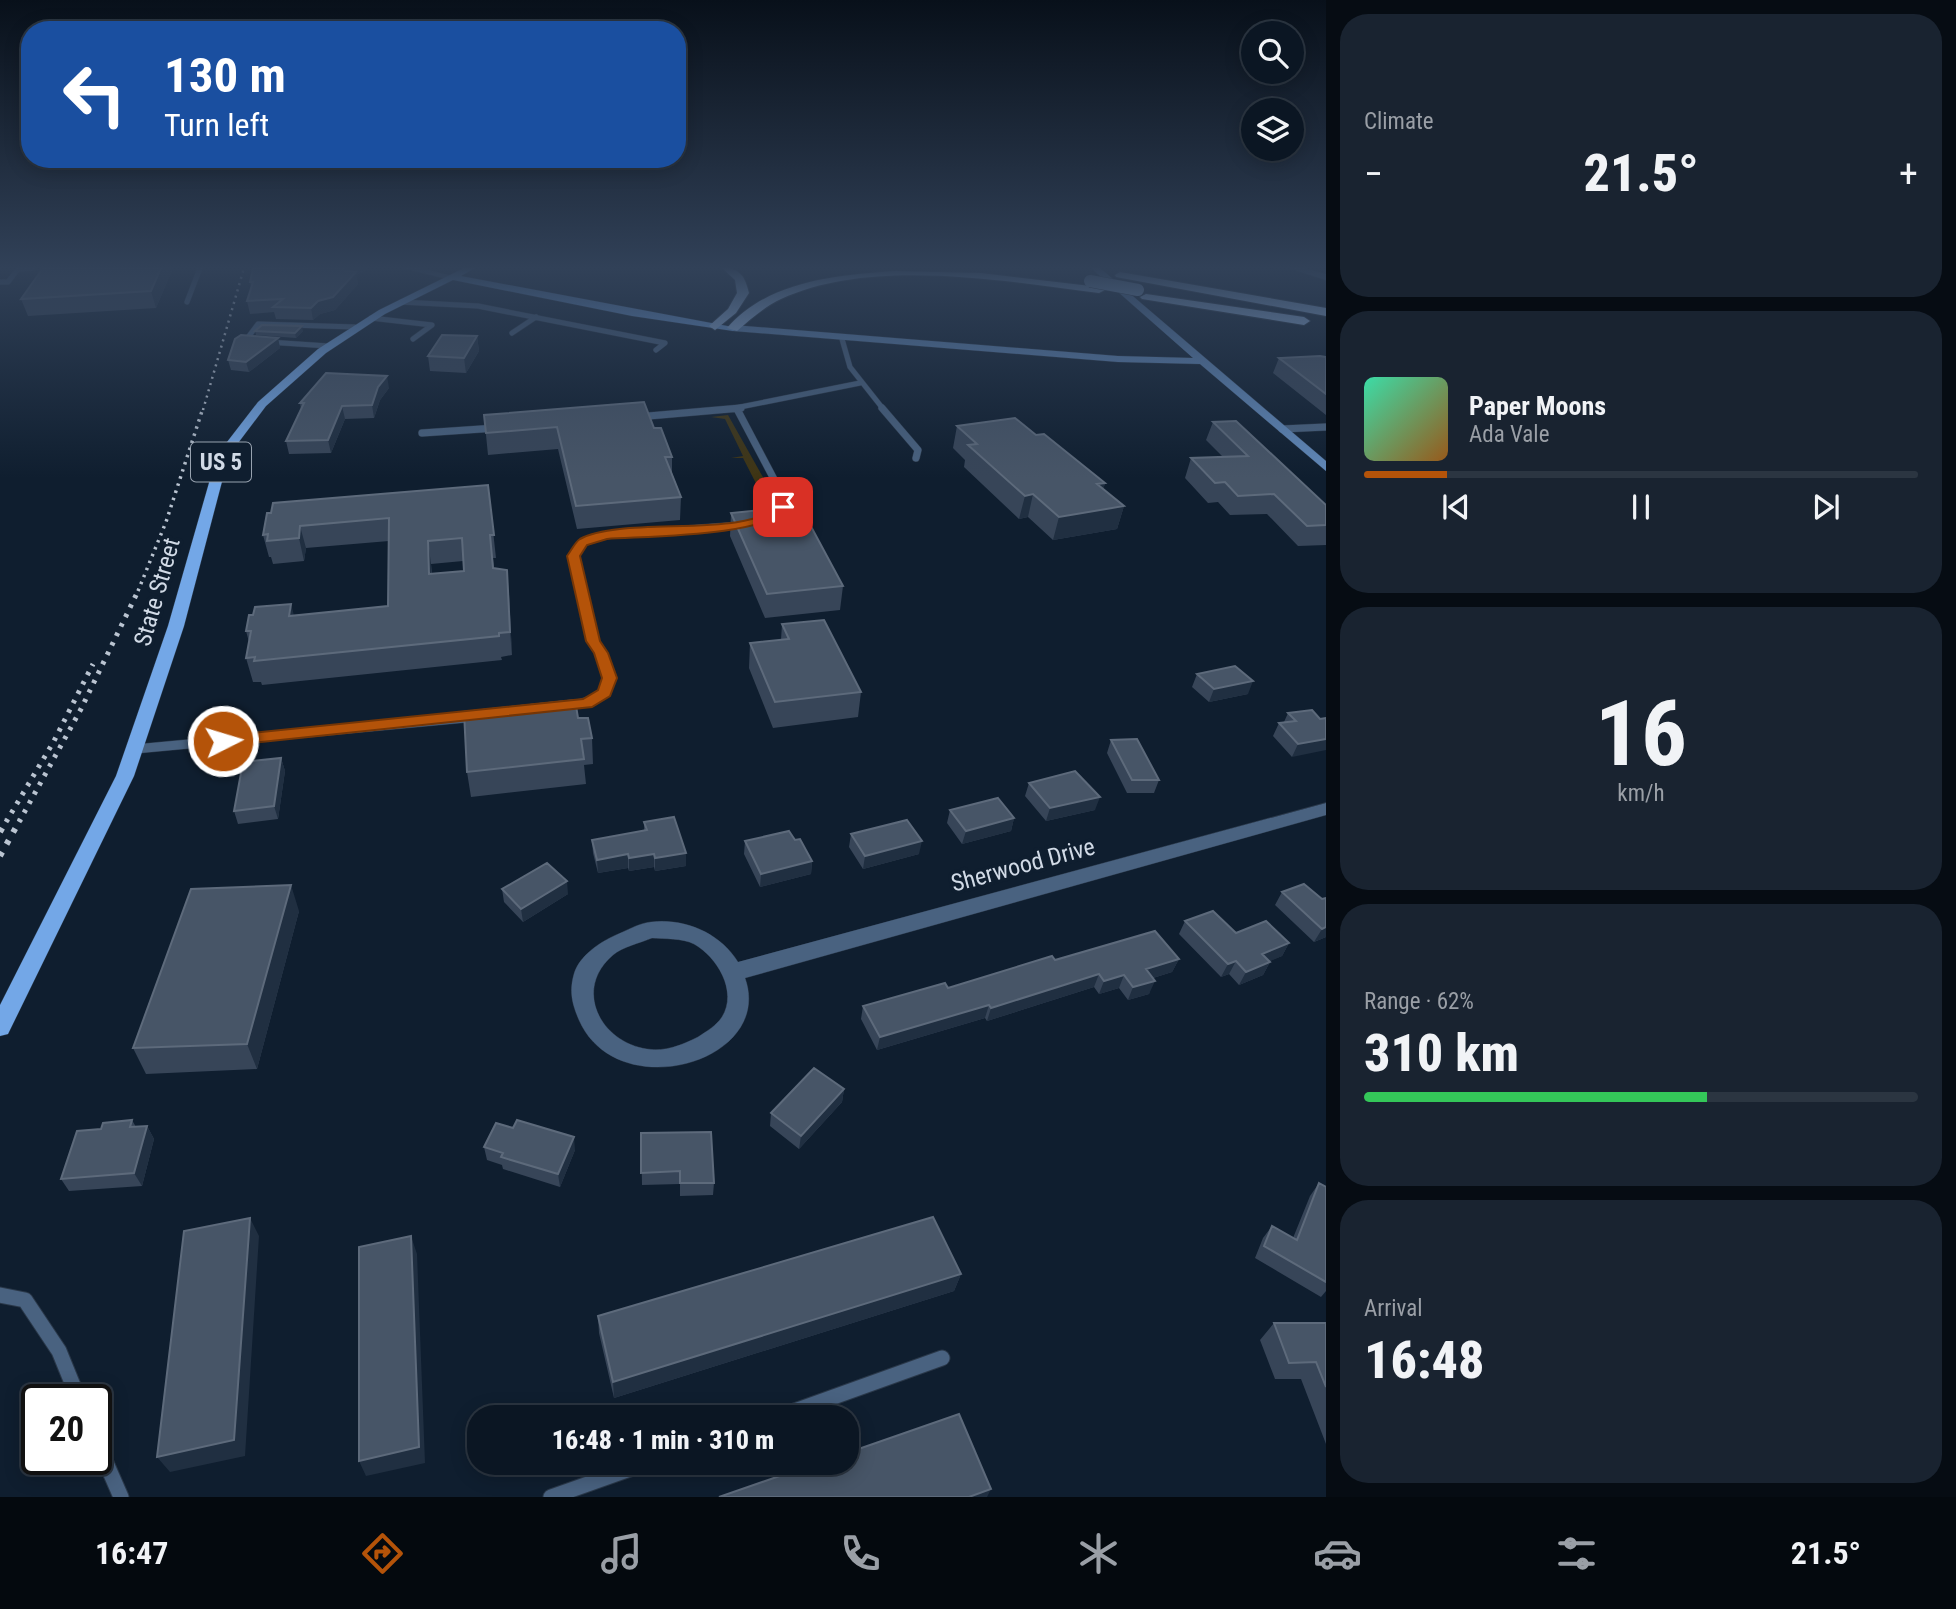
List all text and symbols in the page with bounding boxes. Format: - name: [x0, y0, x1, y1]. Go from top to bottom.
- map controls: [1241, 21, 1304, 161]
- button: search: [1241, 21, 1304, 84]
- text: 130 m: [164, 47, 286, 104]
- icon: left: [49, 49, 140, 140]
- button: layers: [1241, 98, 1304, 161]
- text: Turn left: [164, 106, 269, 144]
- text: Climate: [1364, 108, 1434, 135]
- text: 21.5°: [1583, 143, 1699, 204]
- text: −: [1364, 152, 1383, 196]
- text: +: [1899, 152, 1918, 196]
- text: Paper Moons: [1469, 391, 1606, 421]
- text: Ada Vale: [1469, 421, 1549, 448]
- road number: US 5: [191, 442, 251, 482]
- pin: [753, 477, 813, 537]
- icon: arrive: [764, 488, 802, 526]
- icon: previous: [1437, 488, 1475, 526]
- icon: pause: [1622, 488, 1660, 526]
- icon: next: [1807, 488, 1845, 526]
- street label: State Street: [128, 535, 186, 649]
- text: 16: [1595, 681, 1687, 787]
- position arrow: [186, 704, 260, 778]
- text: km/h: [1617, 780, 1665, 807]
- street label: Sherwood Drive: [948, 832, 1098, 898]
- text: Range · 62%: [1364, 988, 1474, 1015]
- text: 310 km: [1364, 1023, 1519, 1084]
- text: Arrival: [1364, 1295, 1423, 1322]
- text: 16:48: [1364, 1330, 1484, 1391]
- speed limit sign: 20: [21, 1384, 112, 1475]
- text: 16:48 · 1 min · 310 m: [552, 1425, 774, 1455]
- icon: directions: [358, 1529, 407, 1578]
- icon: music: [597, 1529, 646, 1578]
- icon: phone: [836, 1529, 885, 1578]
- icon: climate: [1074, 1529, 1123, 1578]
- icon: car: [1313, 1529, 1362, 1578]
- icon: filters: [1552, 1529, 1601, 1578]
- text: 16:47: [95, 1534, 168, 1572]
- text: 21.5°: [1791, 1534, 1861, 1572]

